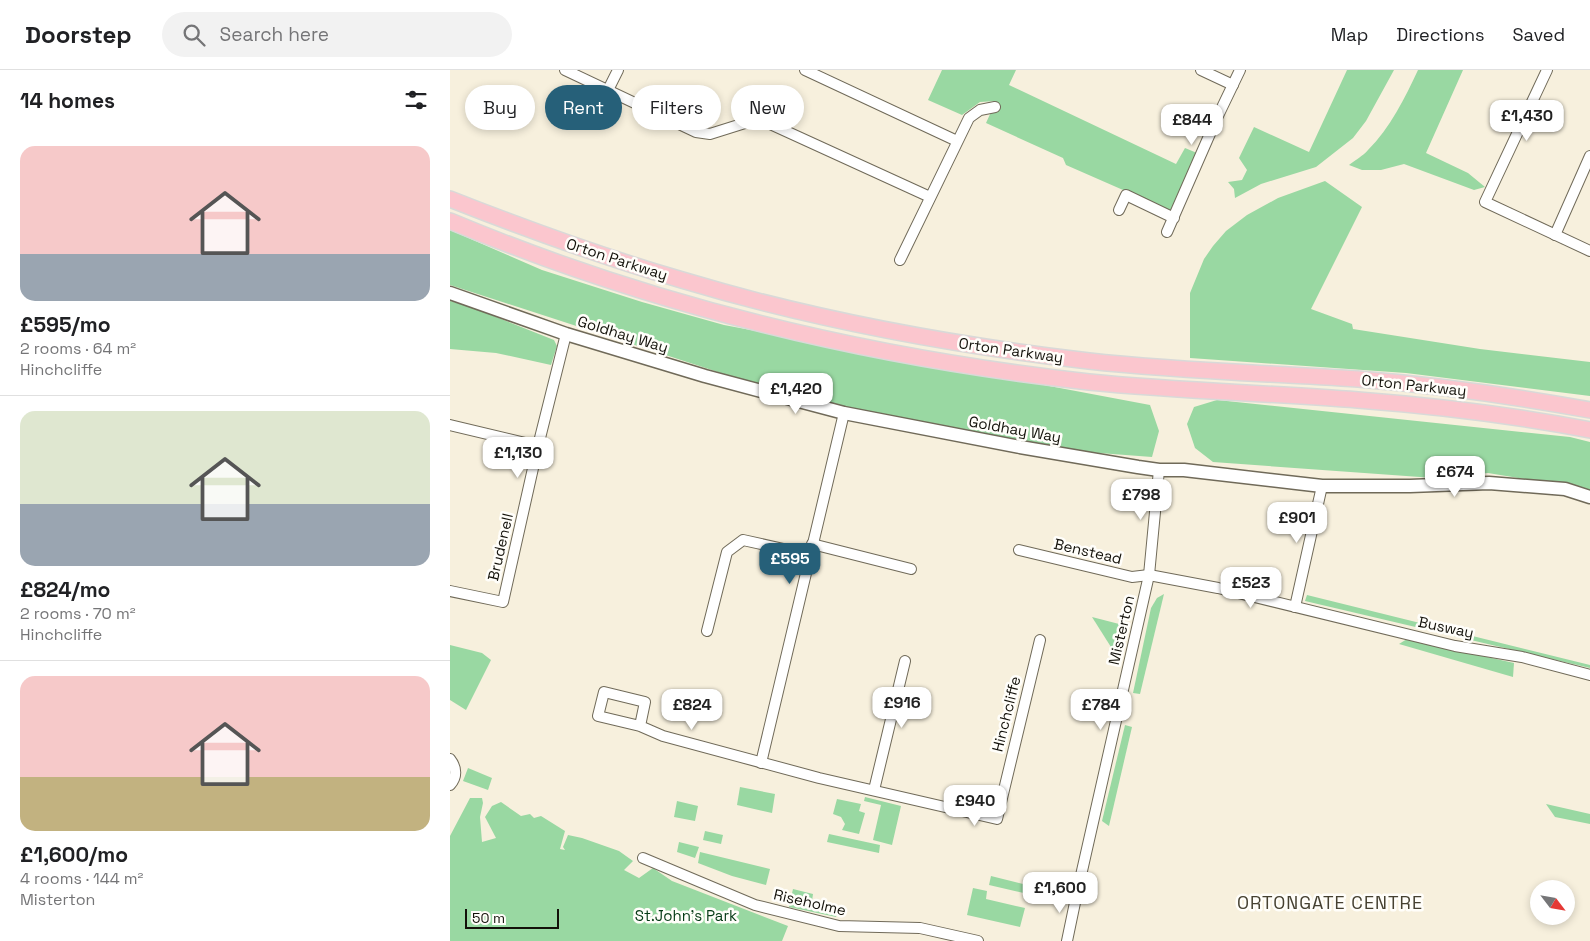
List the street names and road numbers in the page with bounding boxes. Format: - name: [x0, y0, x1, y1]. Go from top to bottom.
- street label: Orton Parkway: [564, 234, 670, 284]
- street label: Goldhay Way: [575, 311, 671, 357]
- street label: Orton Parkway: [958, 333, 1064, 367]
- street label: Orton Parkway: [1361, 370, 1467, 400]
- street label: Goldhay Way: [967, 412, 1063, 446]
- street label: Brudenell: [483, 511, 517, 583]
- street label: Benstead: [1052, 534, 1124, 568]
- street label: Misterton: [1104, 593, 1138, 667]
- street label: Busway: [1416, 612, 1476, 642]
- street label: Hinchcliffe: [987, 674, 1025, 754]
- street label: Riseholme: [772, 884, 848, 920]

